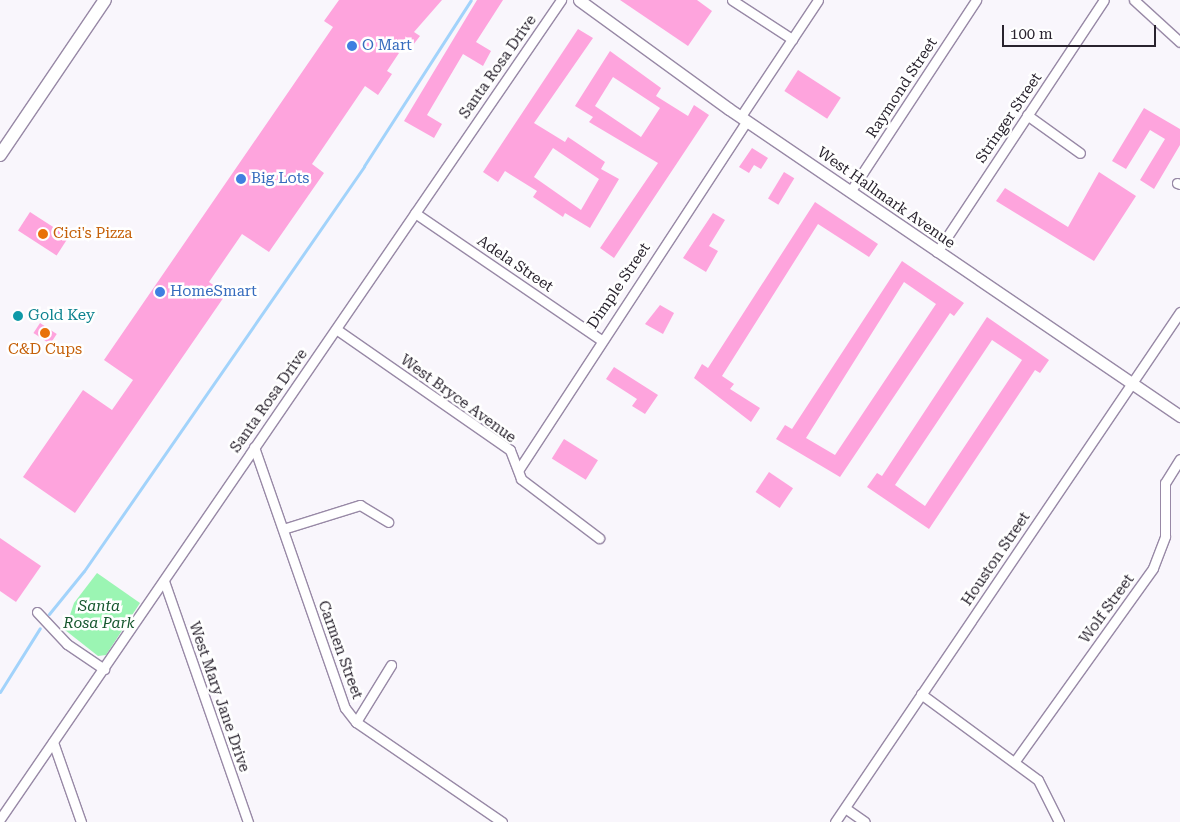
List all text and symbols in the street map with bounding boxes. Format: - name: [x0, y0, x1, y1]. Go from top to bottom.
- street label: Santa Rosa Drive: [456, 12, 540, 122]
- scale bar: [1005, 15, 1159, 47]
- text: 100 m: [1010, 25, 1053, 43]
- street label: Raymond Street: [863, 35, 941, 141]
- place label: O Mart: [362, 37, 412, 55]
- marker: O Mart: [346, 40, 358, 52]
- street label: Stringer Street: [972, 70, 1046, 166]
- street label: West Hallmark Avenue: [814, 144, 958, 252]
- place label: Big Lots: [251, 170, 309, 188]
- marker: Big Lots: [235, 173, 247, 185]
- place label: Cici's Pizza: [53, 225, 132, 243]
- marker: Cici's Pizza: [37, 228, 49, 240]
- street label: Adela Street: [474, 232, 556, 296]
- street label: Dimple Street: [584, 240, 654, 332]
- place label: HomeSmart: [170, 283, 257, 301]
- marker: HomeSmart: [154, 286, 166, 298]
- place label: Gold Key: [28, 307, 95, 325]
- marker: Gold Key: [12, 310, 24, 322]
- marker: C&D Cups: [39, 327, 51, 339]
- place label: C&D Cups: [8, 341, 82, 359]
- street label: Santa Rosa Drive: [227, 346, 311, 456]
- street label: West Bryce Avenue: [397, 351, 519, 447]
- street label: Houston Street: [958, 509, 1034, 609]
- street label: Wolf Street: [1076, 571, 1138, 647]
- park label: Santa Rosa Park: [63, 597, 135, 632]
- street label: Carmen Street: [314, 598, 366, 702]
- street label: West Mary Jane Drive: [185, 619, 253, 775]

